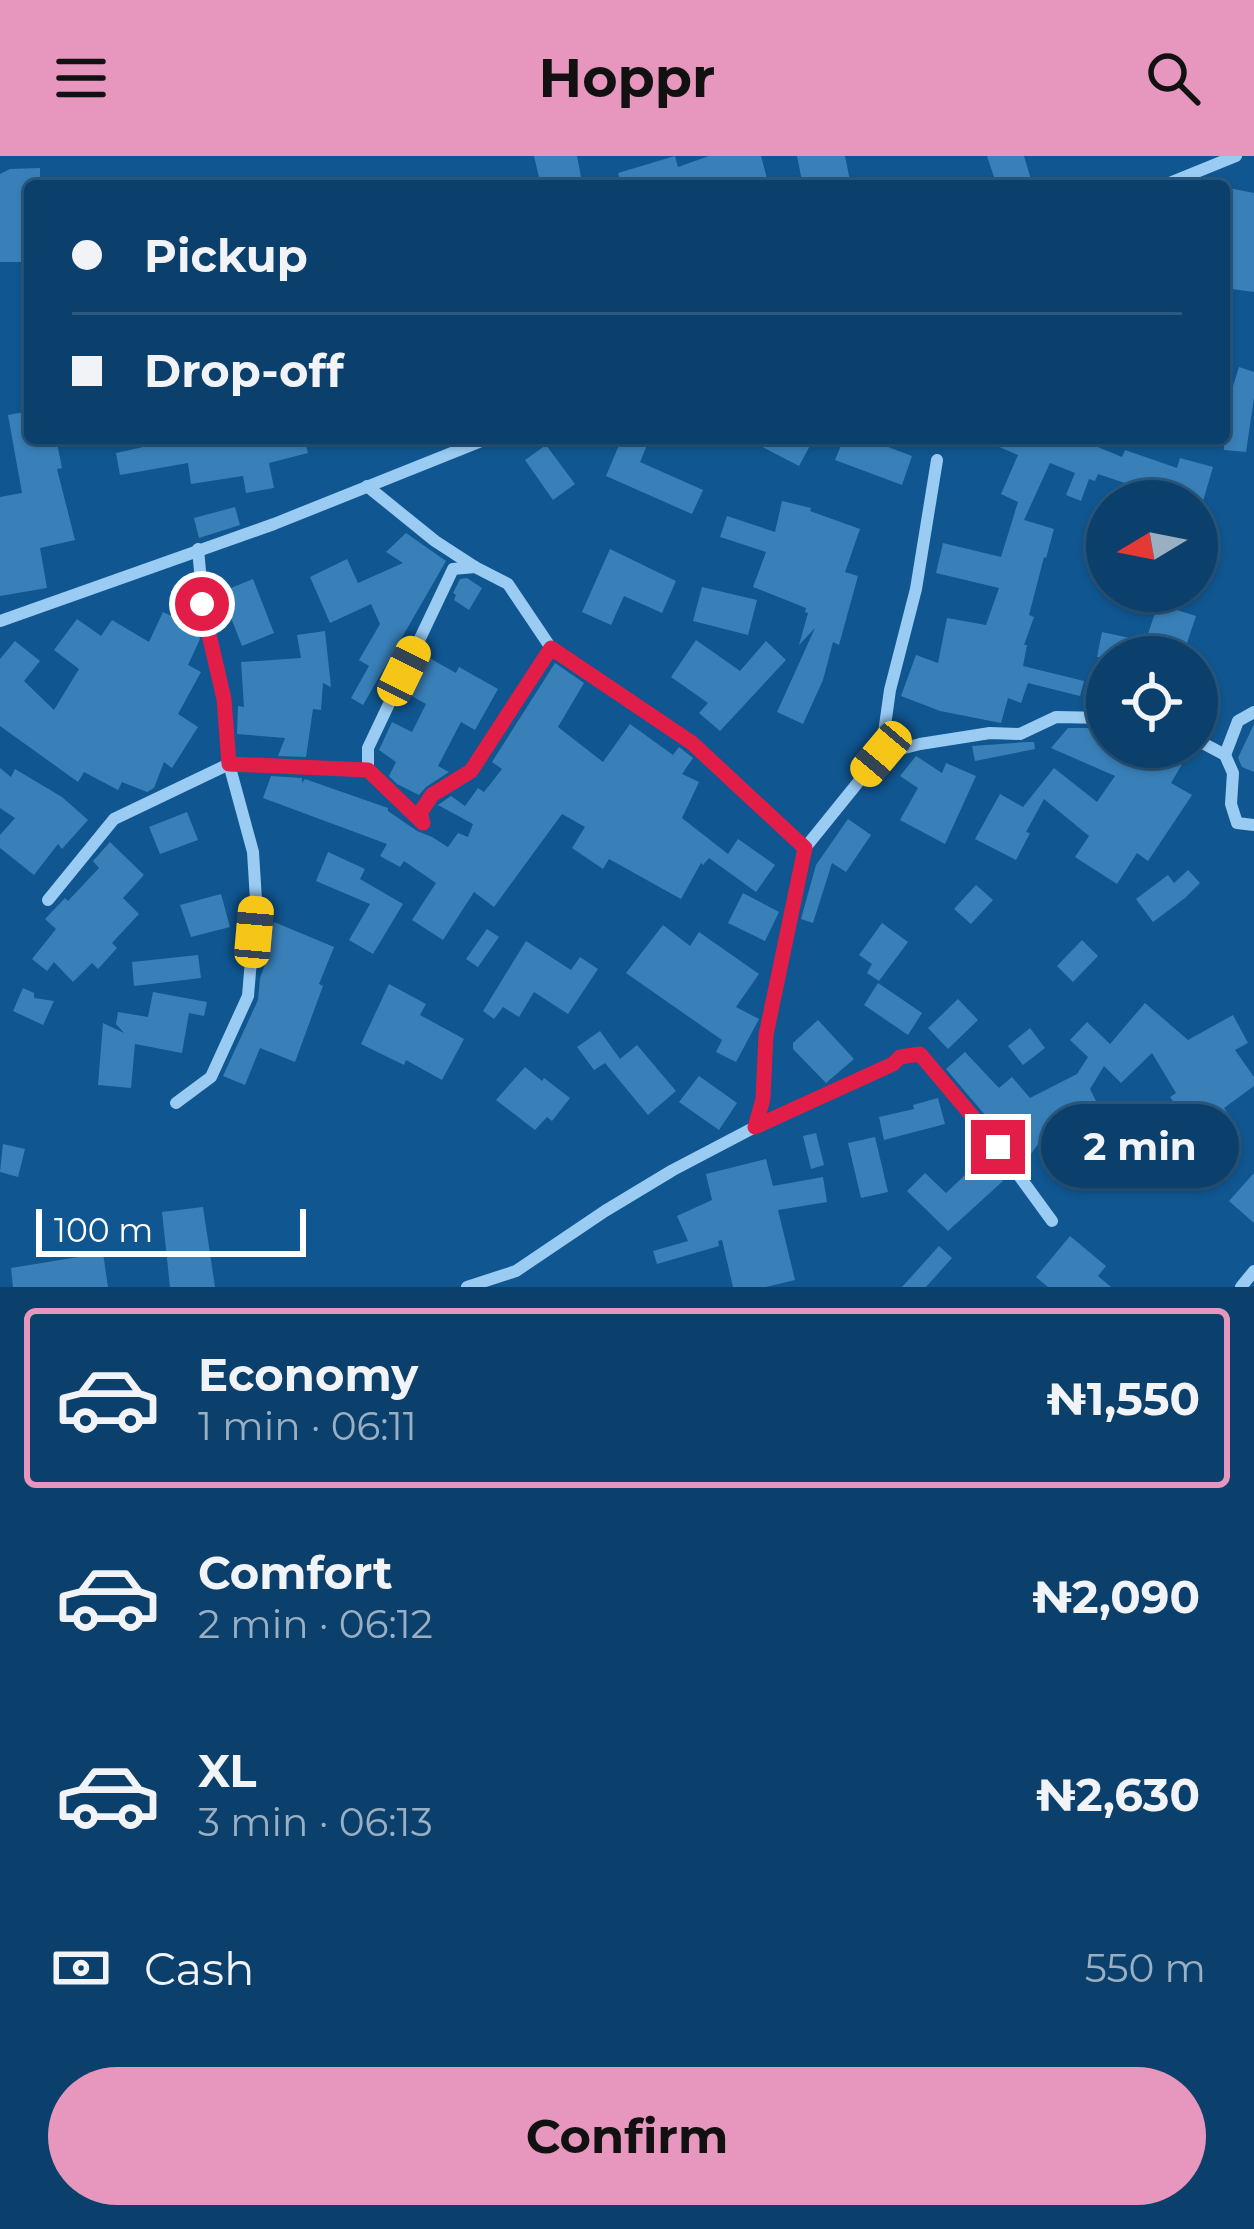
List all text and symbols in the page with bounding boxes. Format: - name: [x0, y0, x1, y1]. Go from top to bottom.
- icon: menu: [48, 45, 114, 111]
- text: Hoppr: [539, 45, 715, 111]
- icon: search: [1140, 45, 1206, 111]
- text: Pickup: [144, 228, 308, 283]
- text: Drop-off: [144, 343, 344, 398]
- north arrow: [1086, 480, 1218, 612]
- map controls: [1086, 480, 1218, 768]
- route start: [175, 577, 229, 631]
- car: [372, 631, 436, 711]
- button: locate: [1086, 636, 1218, 768]
- car: [844, 715, 918, 793]
- car: [233, 895, 275, 969]
- callout: 2 min: [1040, 1105, 1238, 1189]
- route end: [971, 1120, 1025, 1174]
- text: 2 min: [1083, 1122, 1197, 1170]
- scale bar: [36, 1203, 306, 1256]
- text: 100 m: [54, 1210, 153, 1250]
- icon: car: [54, 1344, 162, 1452]
- text: Economy: [198, 1347, 418, 1402]
- text: ₦1,550: [1046, 1371, 1200, 1426]
- text: 1 min · 06:11: [198, 1402, 417, 1450]
- icon: car: [54, 1542, 162, 1650]
- text: Comfort: [198, 1545, 393, 1600]
- text: ₦2,090: [1032, 1569, 1200, 1624]
- text: 2 min · 06:12: [198, 1600, 433, 1648]
- icon: car: [54, 1740, 162, 1848]
- text: XL: [198, 1743, 256, 1798]
- text: ₦2,630: [1036, 1767, 1200, 1822]
- text: 3 min · 06:13: [198, 1798, 433, 1846]
- icon: cash: [48, 1935, 114, 2001]
- text: Cash: [144, 1941, 255, 1996]
- text: 550 m: [1085, 1944, 1206, 1992]
- button: Confirm: [48, 2067, 1206, 2205]

